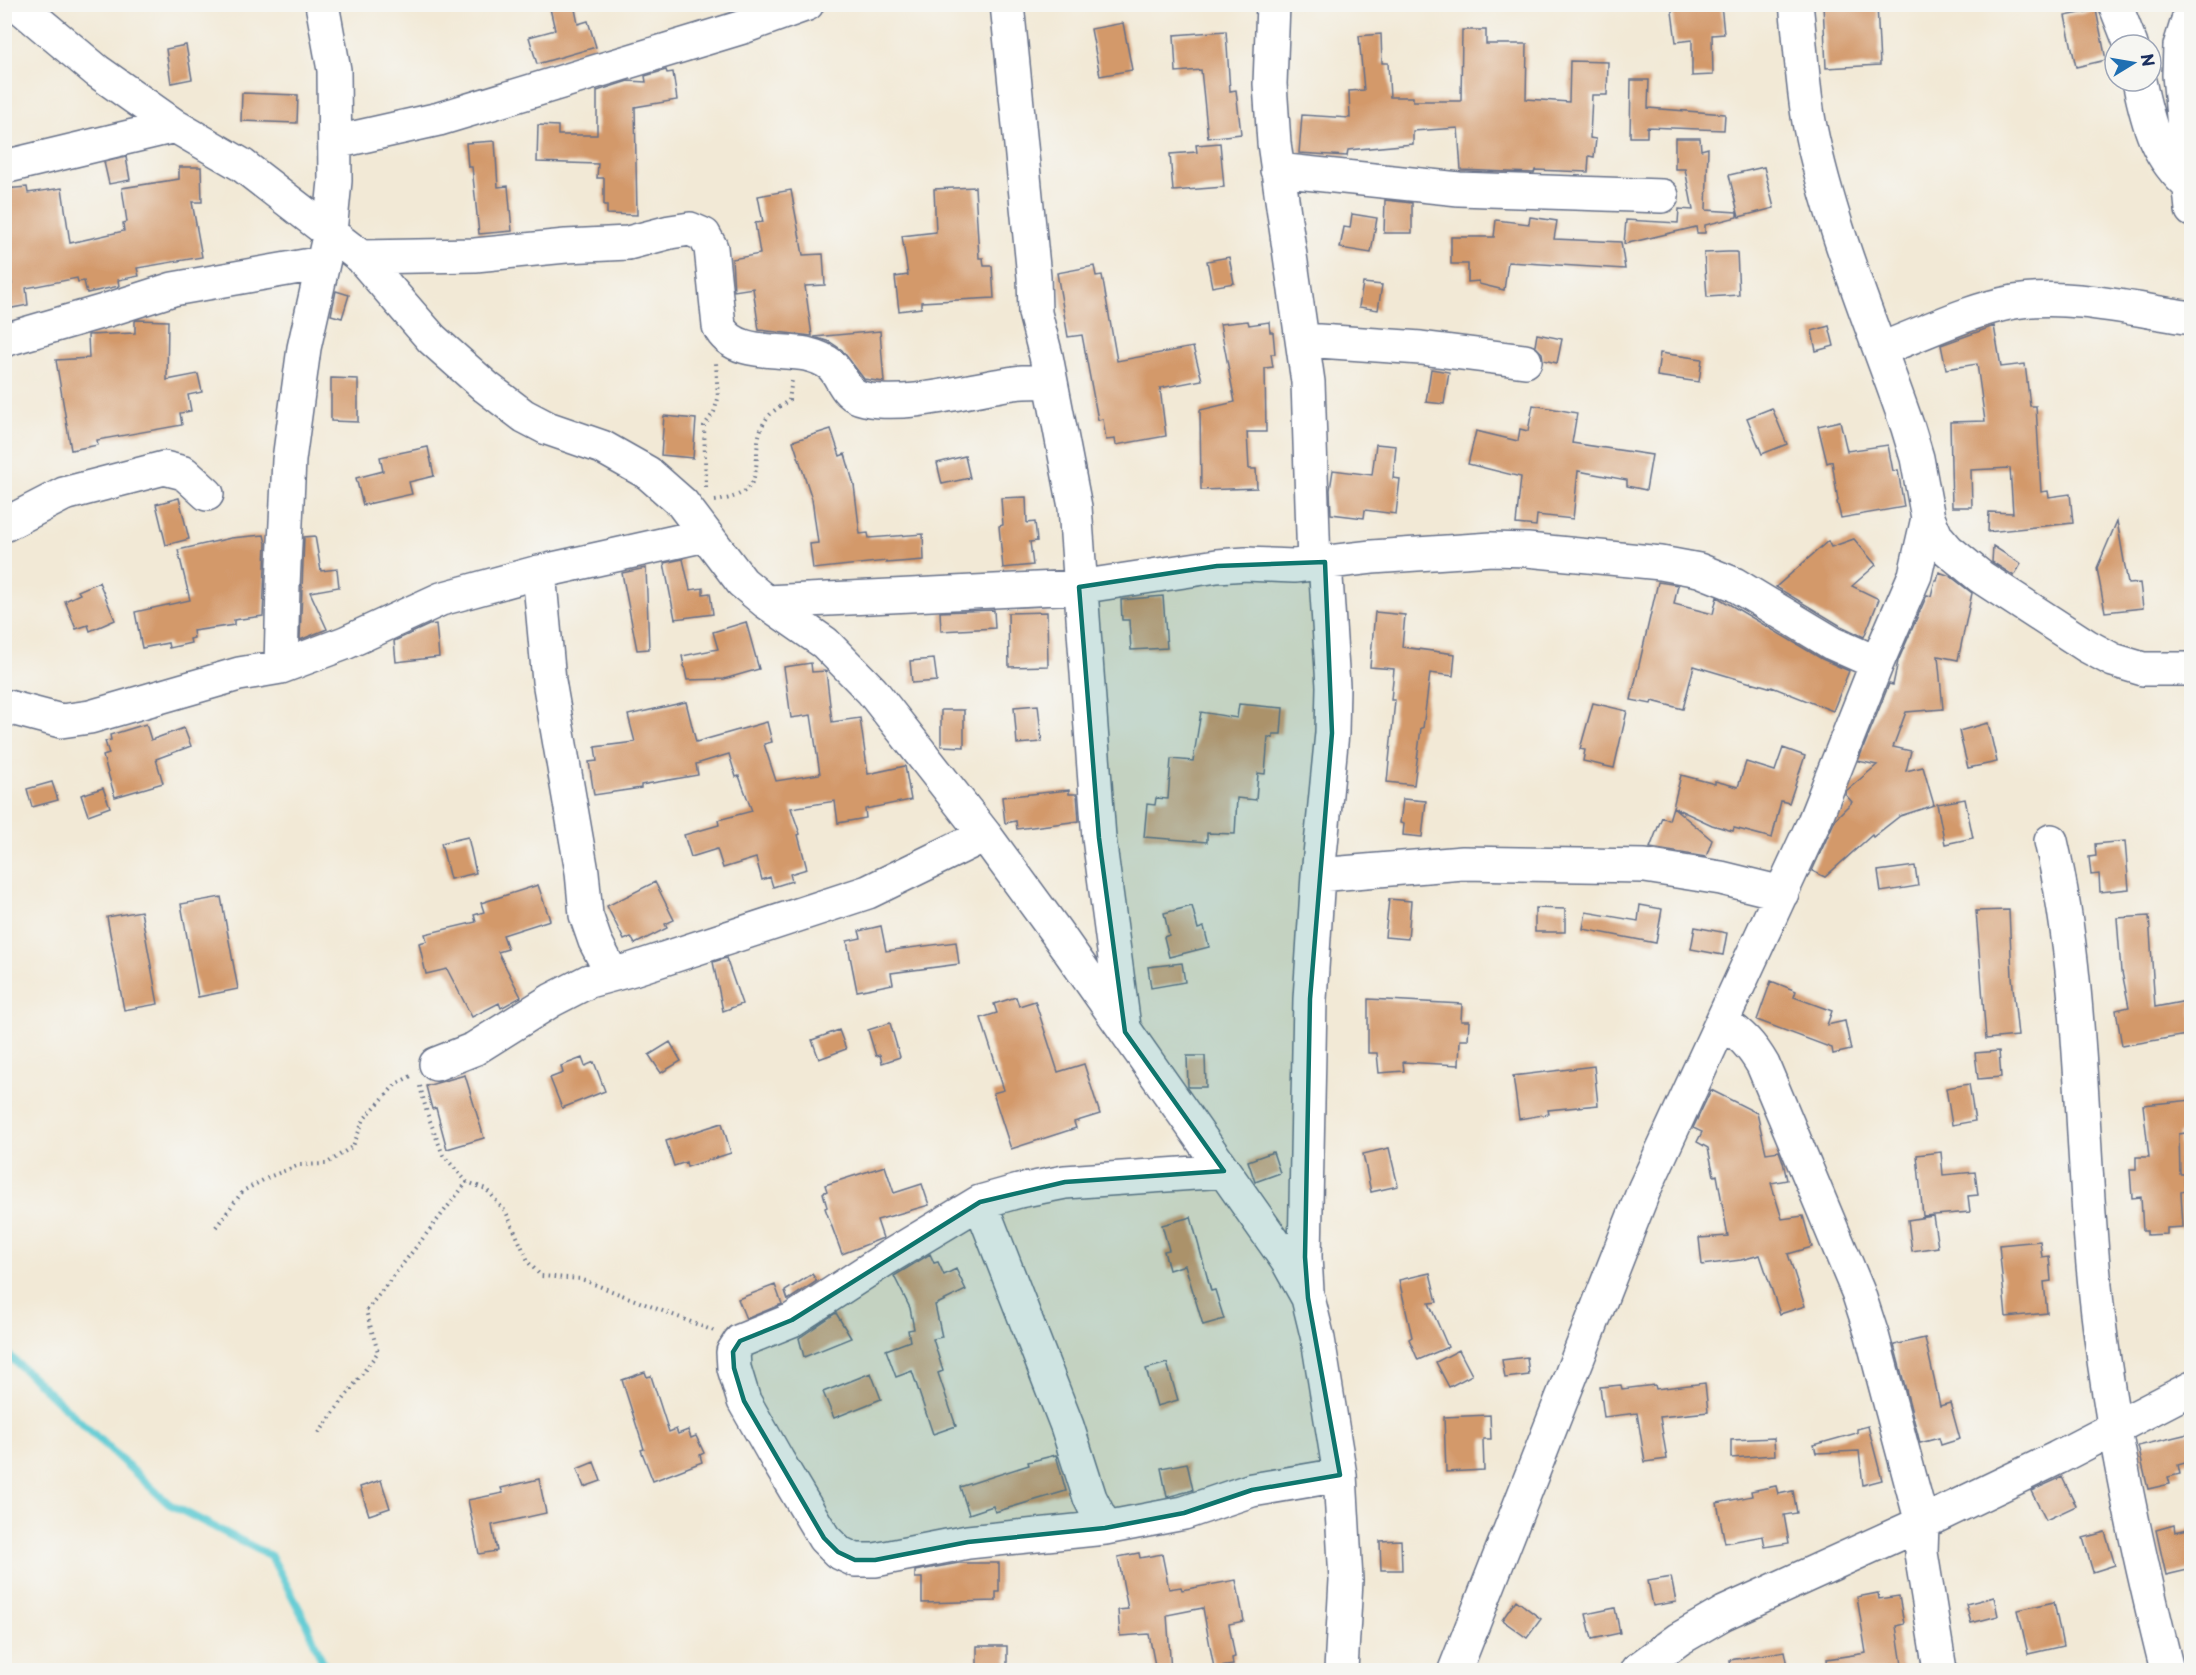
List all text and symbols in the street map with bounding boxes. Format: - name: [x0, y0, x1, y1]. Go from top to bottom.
- north arrow: [2103, 33, 2163, 93]
- text: N: [2136, 51, 2162, 68]

